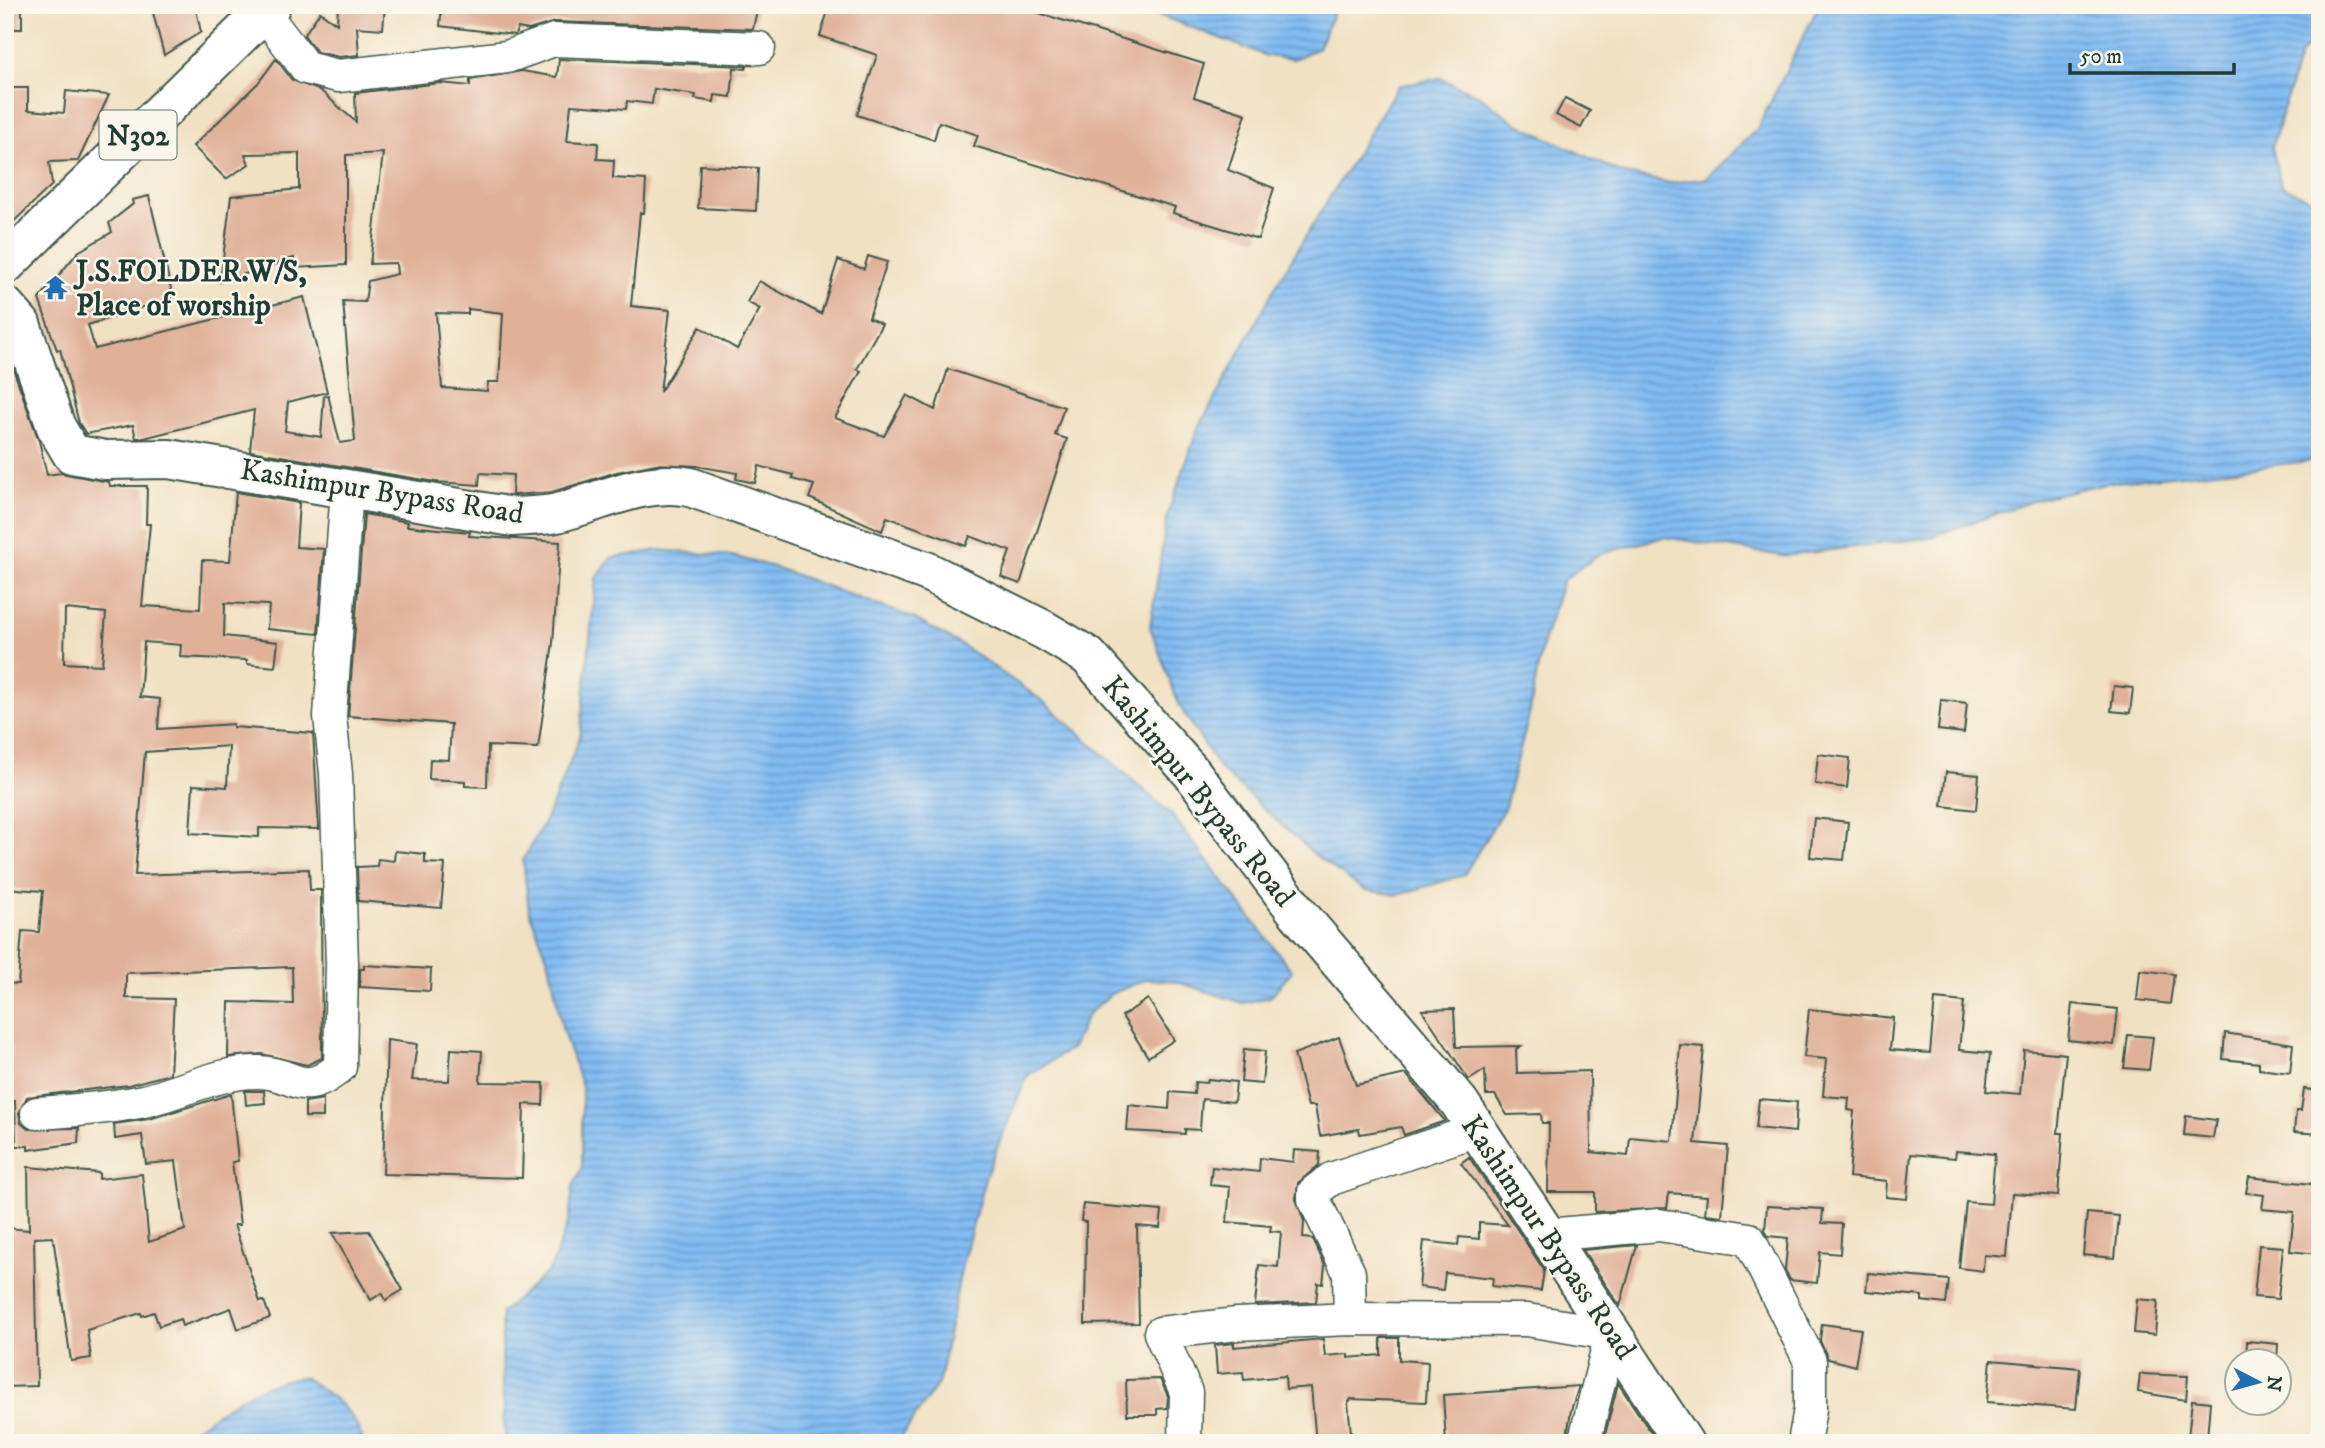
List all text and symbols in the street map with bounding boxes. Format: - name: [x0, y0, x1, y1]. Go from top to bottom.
- scale bar: [2070, 32, 2234, 76]
- text: 50 m: [2080, 44, 2122, 70]
- road number: N302: [100, 110, 176, 160]
- place label: J.S.FOLDER.W/S, Place of worship: [73, 254, 307, 325]
- temple icon: J.S.FOLDER.W/S, Place of worship: [42, 274, 70, 302]
- street label: Kashimpur Bypass Road: [237, 452, 526, 533]
- street label: Kashimpur Bypass Road: [1093, 669, 1302, 915]
- street label: Kashimpur Bypass Road: [1452, 1109, 1643, 1367]
- north arrow: [2224, 1346, 2294, 1416]
- text: N: [2261, 1375, 2286, 1393]

